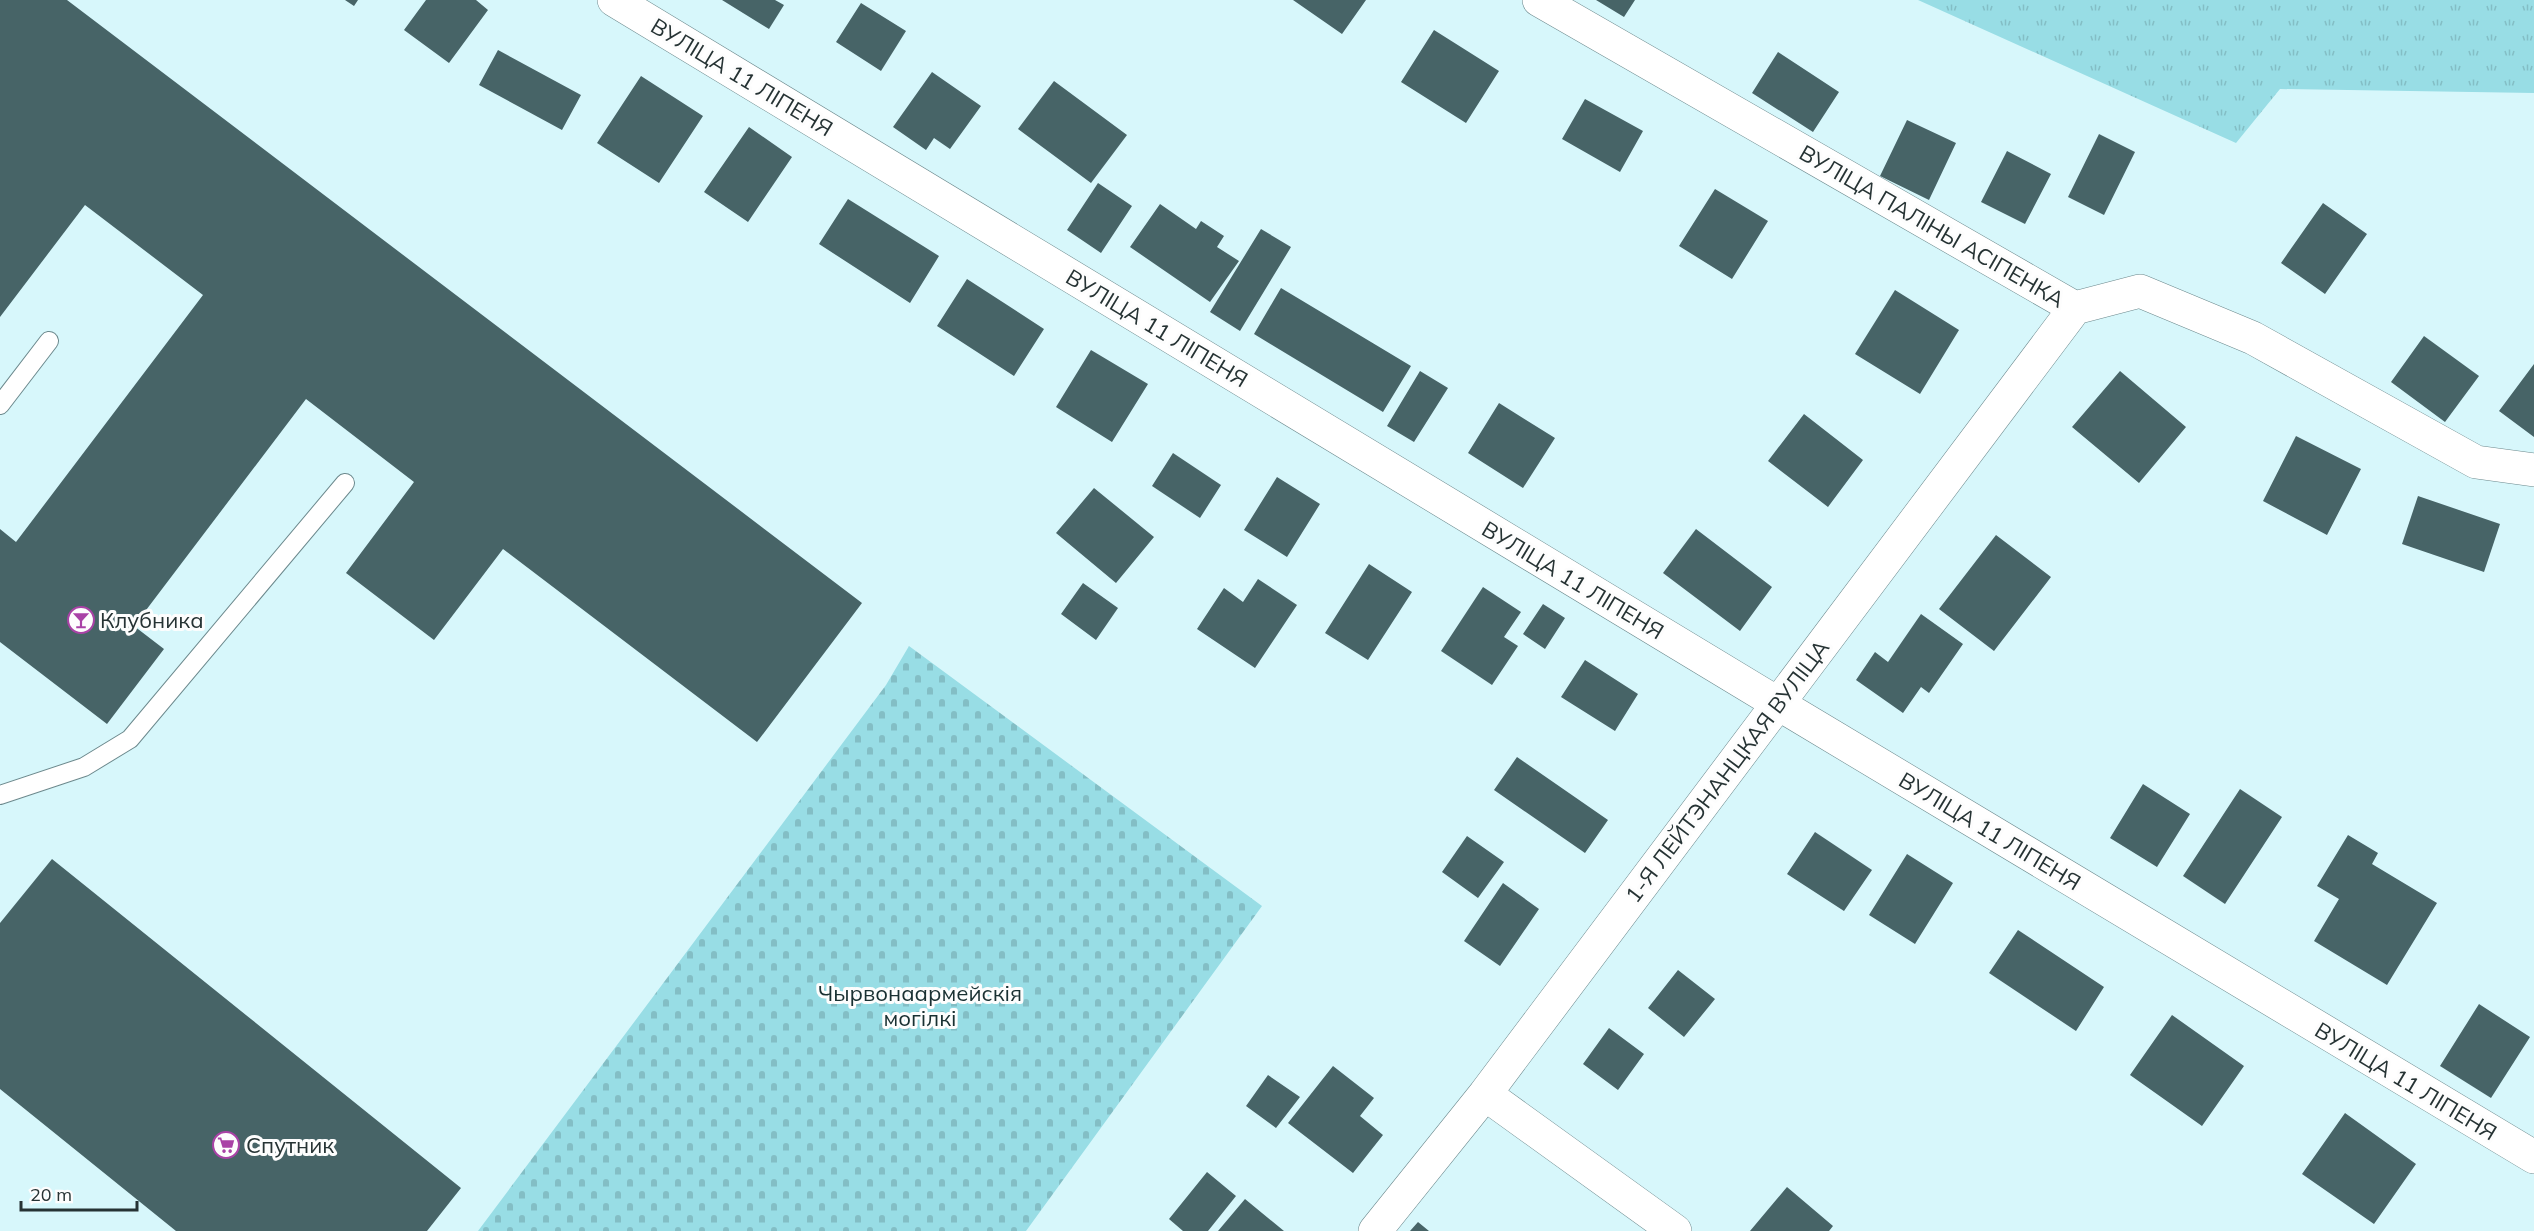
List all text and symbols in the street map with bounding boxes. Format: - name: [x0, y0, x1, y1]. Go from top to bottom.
- street label: ВУЛІЦА 11 ЛІПЕНЯ: [646, 12, 838, 142]
- street label: ВУЛІЦА ПАЛІНЫ АСІПЕНКА: [1794, 139, 2070, 313]
- street label: ВУЛІЦА 11 ЛІПЕНЯ: [1061, 263, 1253, 393]
- street label: ВУЛІЦА 11 ЛІПЕНЯ: [1477, 515, 1669, 645]
- bar icon: Клубника: [66, 605, 96, 635]
- place label: Клубника: [100, 606, 204, 634]
- street label: 1-Я ЛЕЙТЭНАНЦКАЯ ВУЛІЦА: [1619, 634, 1835, 908]
- street label: ВУЛІЦА 11 ЛІПЕНЯ: [1894, 766, 2086, 896]
- park label: Чырвонаармейскія могілкі: [818, 979, 1022, 1032]
- street label: ВУЛІЦА 11 ЛІПЕНЯ: [2310, 1016, 2502, 1146]
- supermarket icon: Спутник: [211, 1130, 241, 1160]
- place label: Спутник: [246, 1131, 334, 1159]
- scale bar: [21, 1174, 136, 1212]
- text: 20 m: [30, 1183, 72, 1206]

